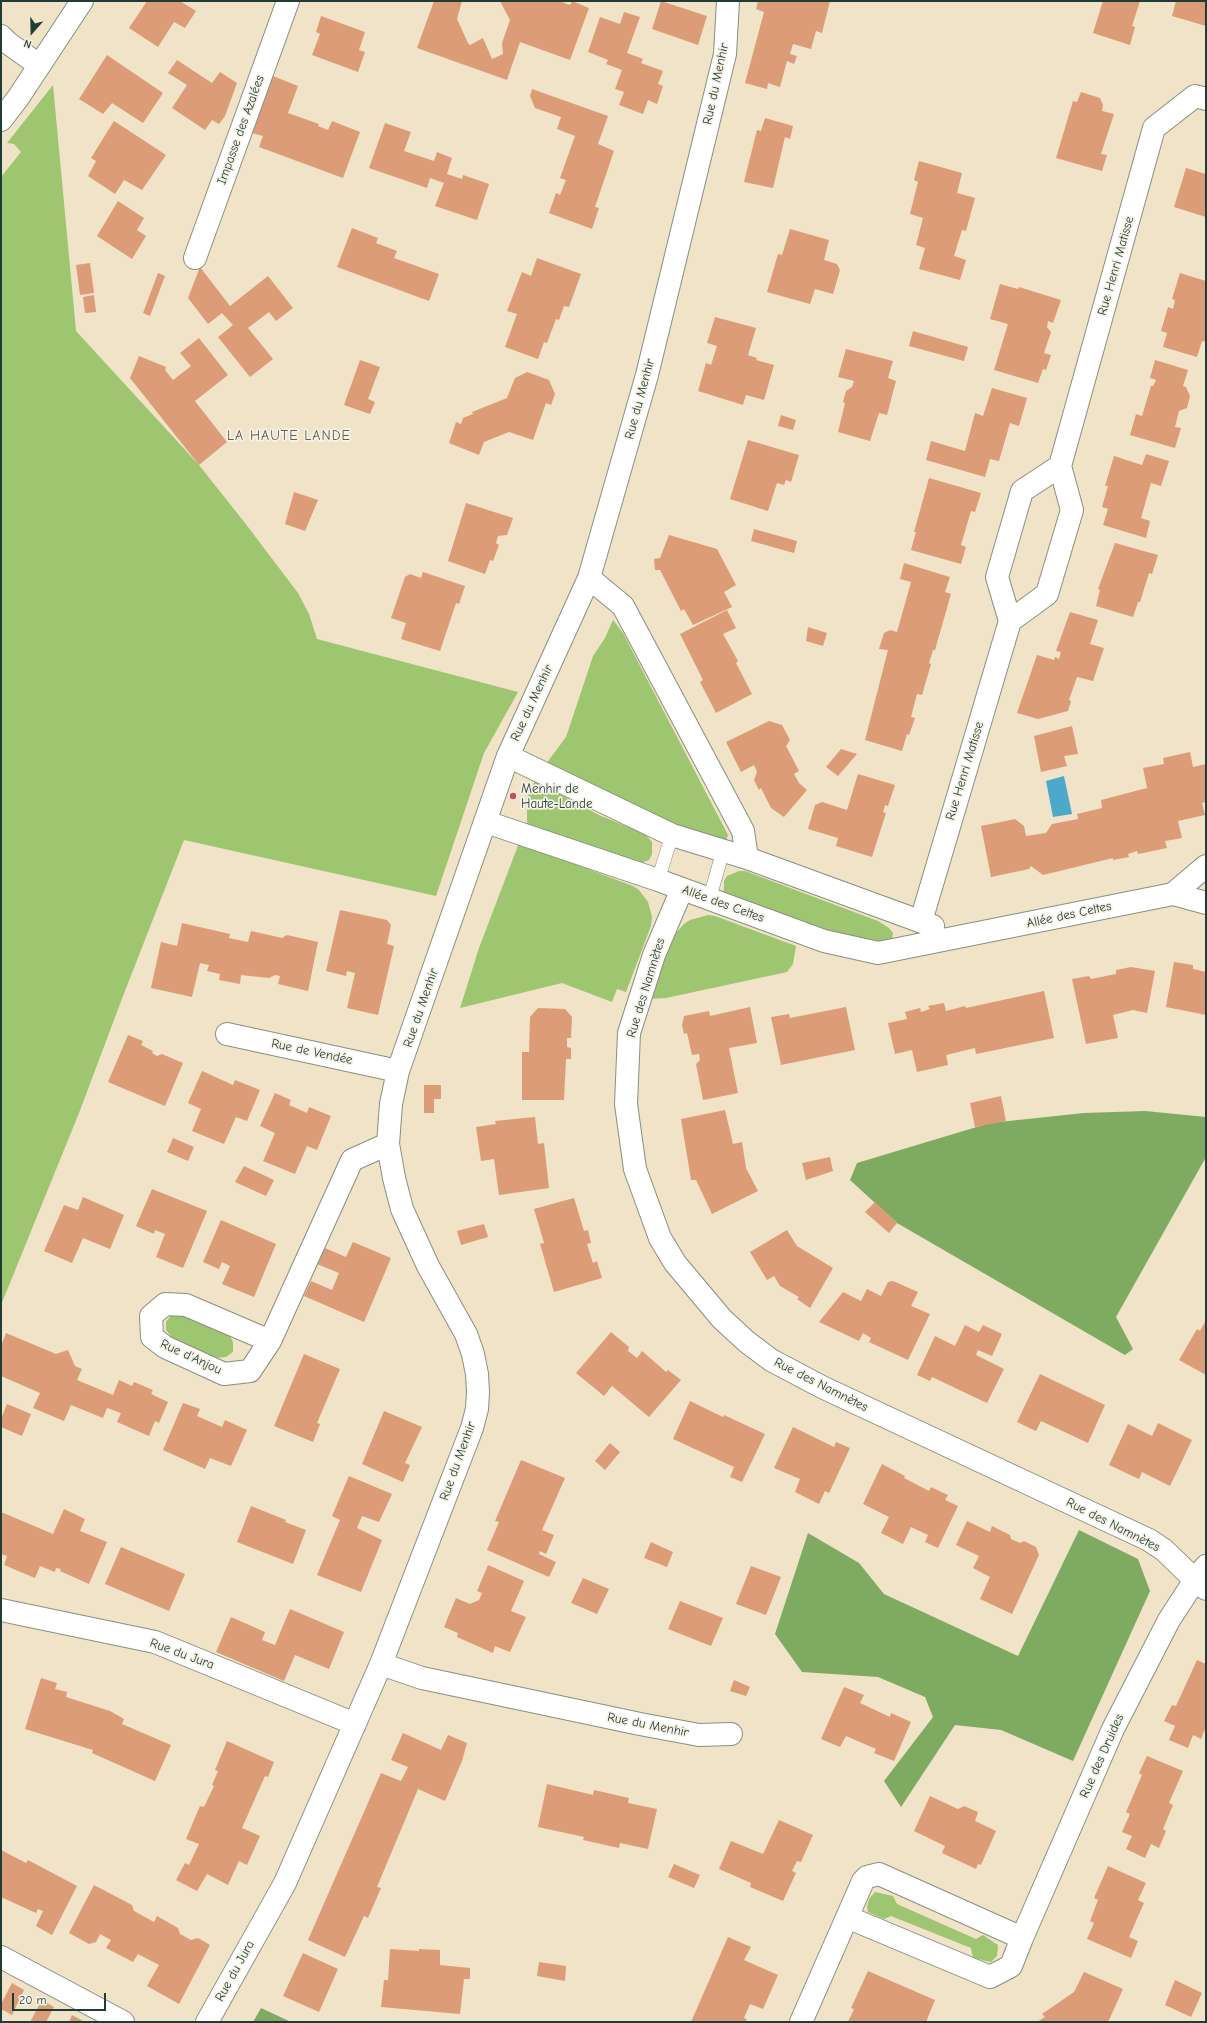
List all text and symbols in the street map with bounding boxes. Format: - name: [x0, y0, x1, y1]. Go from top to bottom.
- north arrow: [12, 12, 52, 52]
- text: N: [22, 36, 33, 51]
- street label: Rue du Menhir: [700, 42, 732, 126]
- street label: Impasse des Azalées: [214, 73, 268, 187]
- street label: Rue Henri Matisse: [1094, 215, 1138, 317]
- street label: Rue du Menhir: [622, 357, 658, 441]
- district label: LA HAUTE LANDE: [227, 428, 351, 444]
- street label: Rue du Menhir: [507, 662, 557, 744]
- street label: Rue Henri Matisse: [943, 720, 987, 822]
- place label: Menhir de Haute-Lande: [521, 781, 592, 812]
- marker: Menhir de Haute-Lande: [508, 791, 518, 801]
- street label: Allée des Celtes: [680, 882, 766, 926]
- street label: Allée des Celtes: [1025, 898, 1113, 932]
- street label: Rue des Namnètes: [623, 936, 669, 1040]
- street label: Rue du Menhir: [400, 966, 442, 1050]
- street label: Rue de Vendée: [270, 1036, 354, 1068]
- street label: Rue d'Anjou: [158, 1336, 224, 1378]
- street label: Rue des Namnètes: [771, 1355, 871, 1415]
- street label: Rue du Menhir: [437, 1419, 479, 1503]
- street label: Rue des Namnètes: [1063, 1495, 1163, 1555]
- street label: Rue du Jura: [148, 1635, 216, 1673]
- street label: Rue du Menhir: [606, 1709, 690, 1741]
- street label: Rue des Druides: [1077, 1712, 1127, 1800]
- street label: Rue du Jura: [212, 1938, 258, 2004]
- scale bar: [14, 1985, 108, 2011]
- text: 20 m: [19, 1993, 47, 2007]

